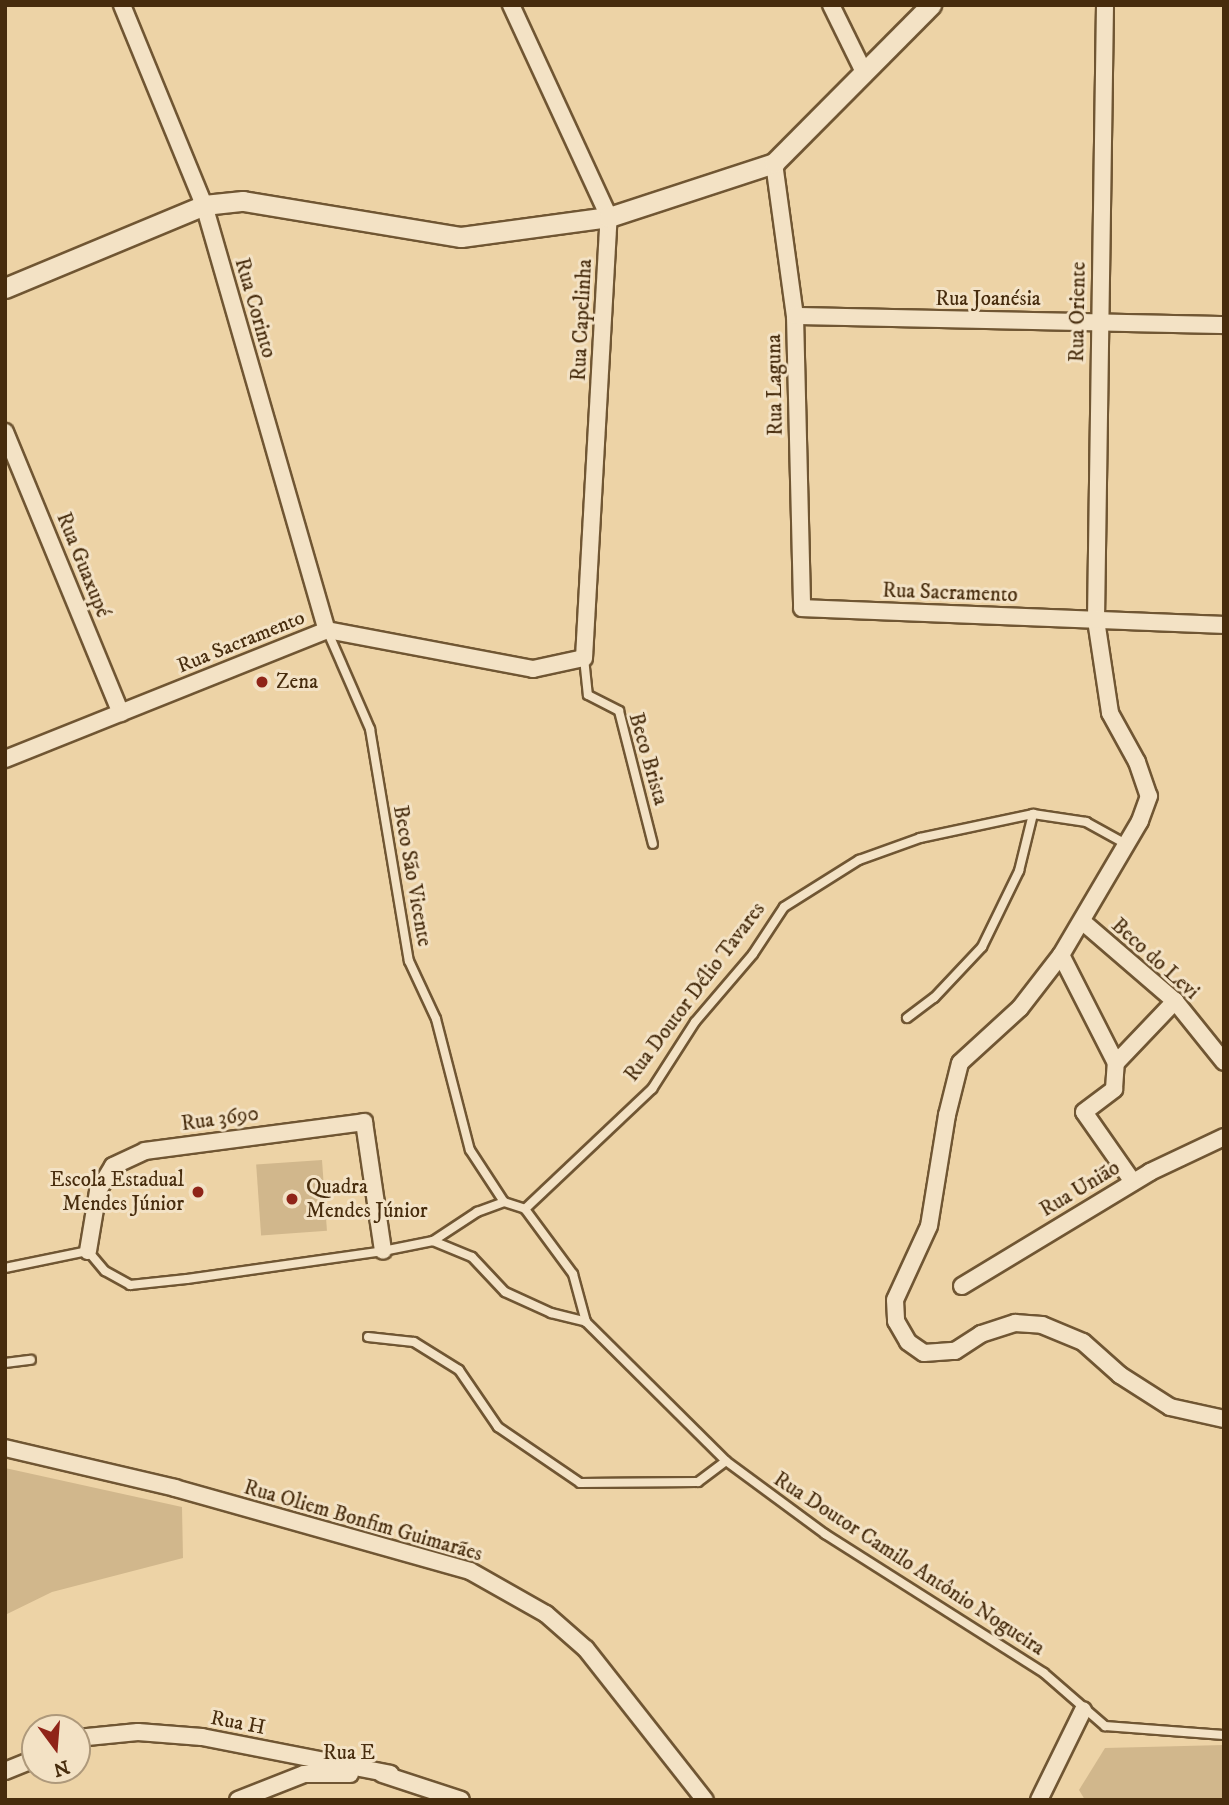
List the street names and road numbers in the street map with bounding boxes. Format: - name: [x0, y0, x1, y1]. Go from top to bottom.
- street label: Rua Corinto: [229, 255, 281, 361]
- street label: Rua Capelinha: [566, 258, 598, 382]
- street label: Rua Oriente: [1065, 261, 1091, 363]
- street label: Rua Joanésia: [935, 286, 1041, 312]
- street label: Rua Laguna: [762, 334, 788, 436]
- street label: Rua Guaxupé: [51, 509, 115, 621]
- street label: Rua Sacramento: [882, 578, 1018, 608]
- street label: Rua Sacramento: [173, 605, 309, 679]
- street label: Beco Brista: [623, 710, 673, 808]
- street label: Beco São Vicente: [387, 803, 437, 949]
- street label: Rua Doutor Délio Tavares: [619, 897, 771, 1087]
- street label: Beco do Levi: [1106, 913, 1204, 1005]
- street label: Rua 3690: [180, 1101, 260, 1137]
- street label: Rua União: [1035, 1155, 1125, 1223]
- street label: Rua Doutor Camilo Antônio Nogueira: [769, 1467, 1049, 1661]
- street label: Rua Oliem Bonfim Guimarães: [241, 1475, 485, 1567]
- street label: Rua H: [209, 1705, 267, 1741]
- street label: Rua E: [323, 1740, 375, 1766]

